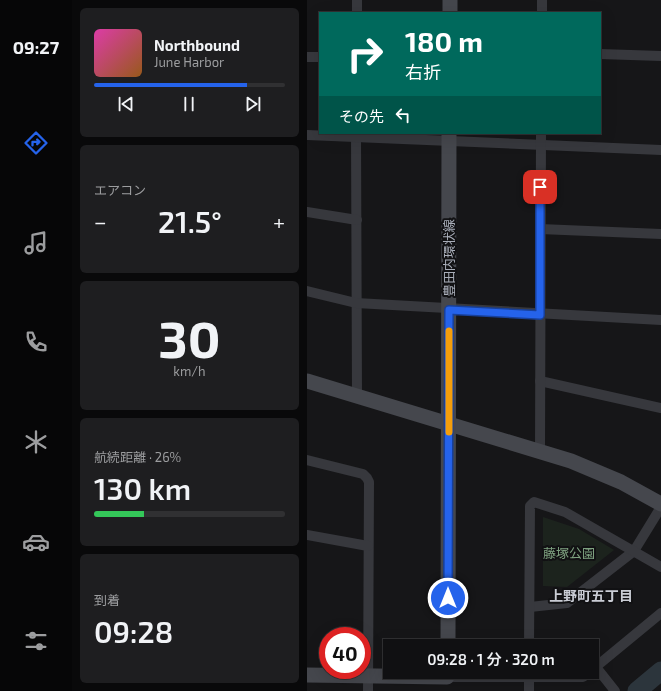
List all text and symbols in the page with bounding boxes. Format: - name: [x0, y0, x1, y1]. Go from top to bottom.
- text: 180 m: [405, 24, 483, 58]
- icon: right: [339, 28, 391, 80]
- text: 09:27: [13, 36, 59, 58]
- text: Northbound: [154, 36, 240, 54]
- text: June Harbor: [154, 54, 224, 70]
- text: 右折: [405, 61, 441, 83]
- icon: previous: [115, 93, 137, 115]
- icon: pause: [178, 93, 200, 115]
- icon: next: [242, 93, 264, 115]
- icon: left: [392, 104, 414, 126]
- text: その先: [339, 107, 384, 125]
- icon: directions: [22, 129, 50, 157]
- pin: [523, 170, 557, 204]
- icon: arrive: [529, 176, 551, 198]
- text: エアコン: [94, 182, 146, 198]
- text: 21.5°: [158, 203, 222, 239]
- text: −: [94, 208, 107, 234]
- text: +: [273, 208, 285, 234]
- street label: 豊田内環状線: [441, 219, 457, 297]
- icon: music: [22, 229, 50, 257]
- text: 30: [158, 306, 221, 368]
- icon: phone: [22, 328, 50, 356]
- text: km/h: [173, 363, 206, 379]
- icon: climate: [22, 428, 50, 456]
- text: 航続距離 · 26%: [94, 449, 181, 465]
- text: 130 km: [94, 470, 191, 506]
- icon: car: [22, 528, 50, 556]
- park label: 藤塚公園: [543, 545, 595, 561]
- position arrow: [427, 577, 469, 619]
- district label: 上野町五丁目: [549, 587, 633, 604]
- text: 到着: [94, 592, 120, 608]
- text: 09:28: [94, 613, 173, 649]
- icon: filters: [22, 627, 50, 655]
- speed limit sign: 40: [319, 627, 371, 679]
- text: 09:28 · 1 分 · 320 m: [427, 650, 555, 668]

